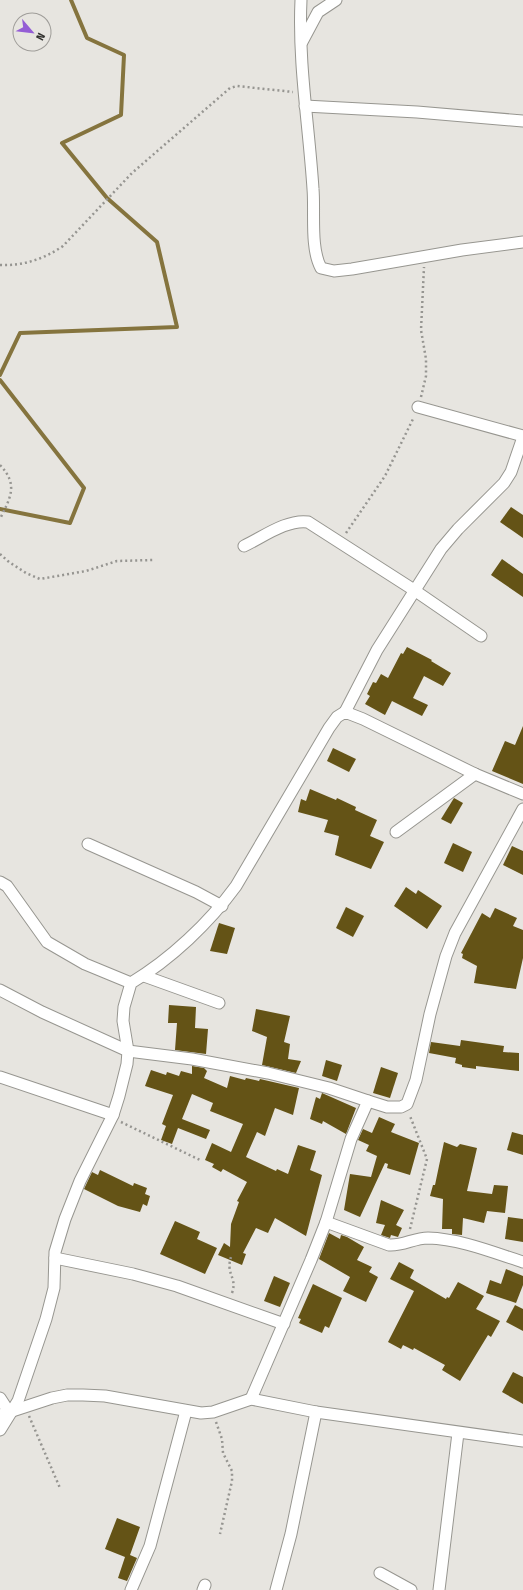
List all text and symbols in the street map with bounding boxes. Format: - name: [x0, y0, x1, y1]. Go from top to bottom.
- north arrow: [12, 12, 52, 52]
- text: N: [33, 30, 48, 42]

